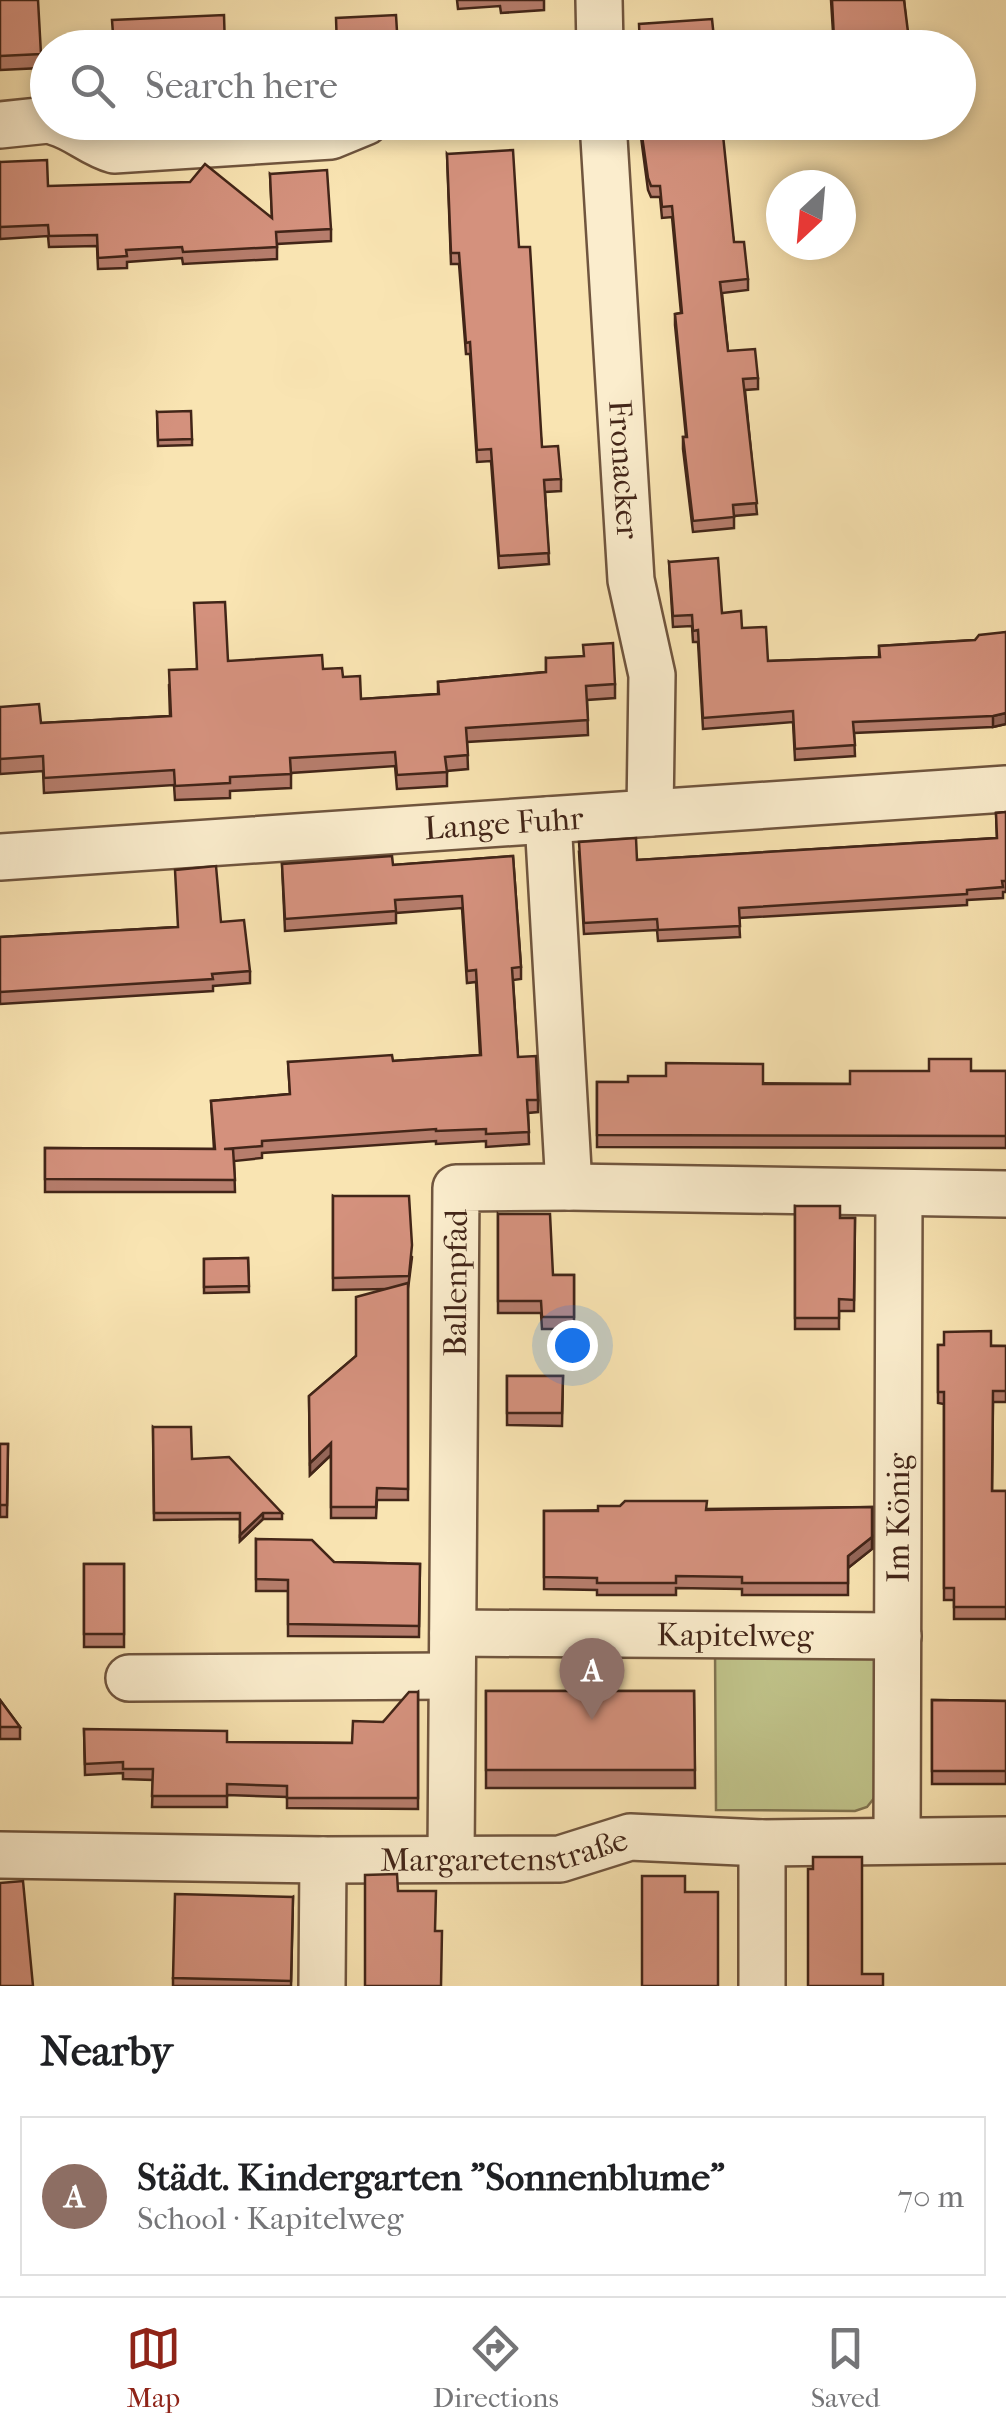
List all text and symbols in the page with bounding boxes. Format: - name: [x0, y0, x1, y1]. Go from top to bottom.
- search box: [30, 30, 976, 140]
- icon: search: [65, 58, 120, 113]
- text: Search here: [145, 63, 338, 108]
- north arrow: [766, 170, 856, 260]
- street label: Fronacker: [602, 399, 647, 540]
- street label: Lange Fuhr: [423, 799, 585, 847]
- street label: Ballenpfad: [436, 1209, 474, 1357]
- your location: [547, 1320, 598, 1371]
- street label: Im König: [879, 1452, 917, 1583]
- street label: Kapitelweg: [657, 1616, 814, 1654]
- pin: A: [560, 1638, 624, 1720]
- street label: Margaretenstraße: [380, 1820, 632, 1878]
- text: Nearby: [40, 2027, 172, 2076]
- text: Städt. Kindergarten "Sonnenblume": [137, 2155, 725, 2200]
- text: A: [64, 2178, 85, 2215]
- text: 70 m: [898, 2178, 964, 2215]
- text: School · Kapitelweg: [137, 2200, 403, 2237]
- tab: Map: [126, 2321, 181, 2414]
- tab: Directions: [433, 2321, 559, 2414]
- tab: Saved: [811, 2321, 880, 2414]

